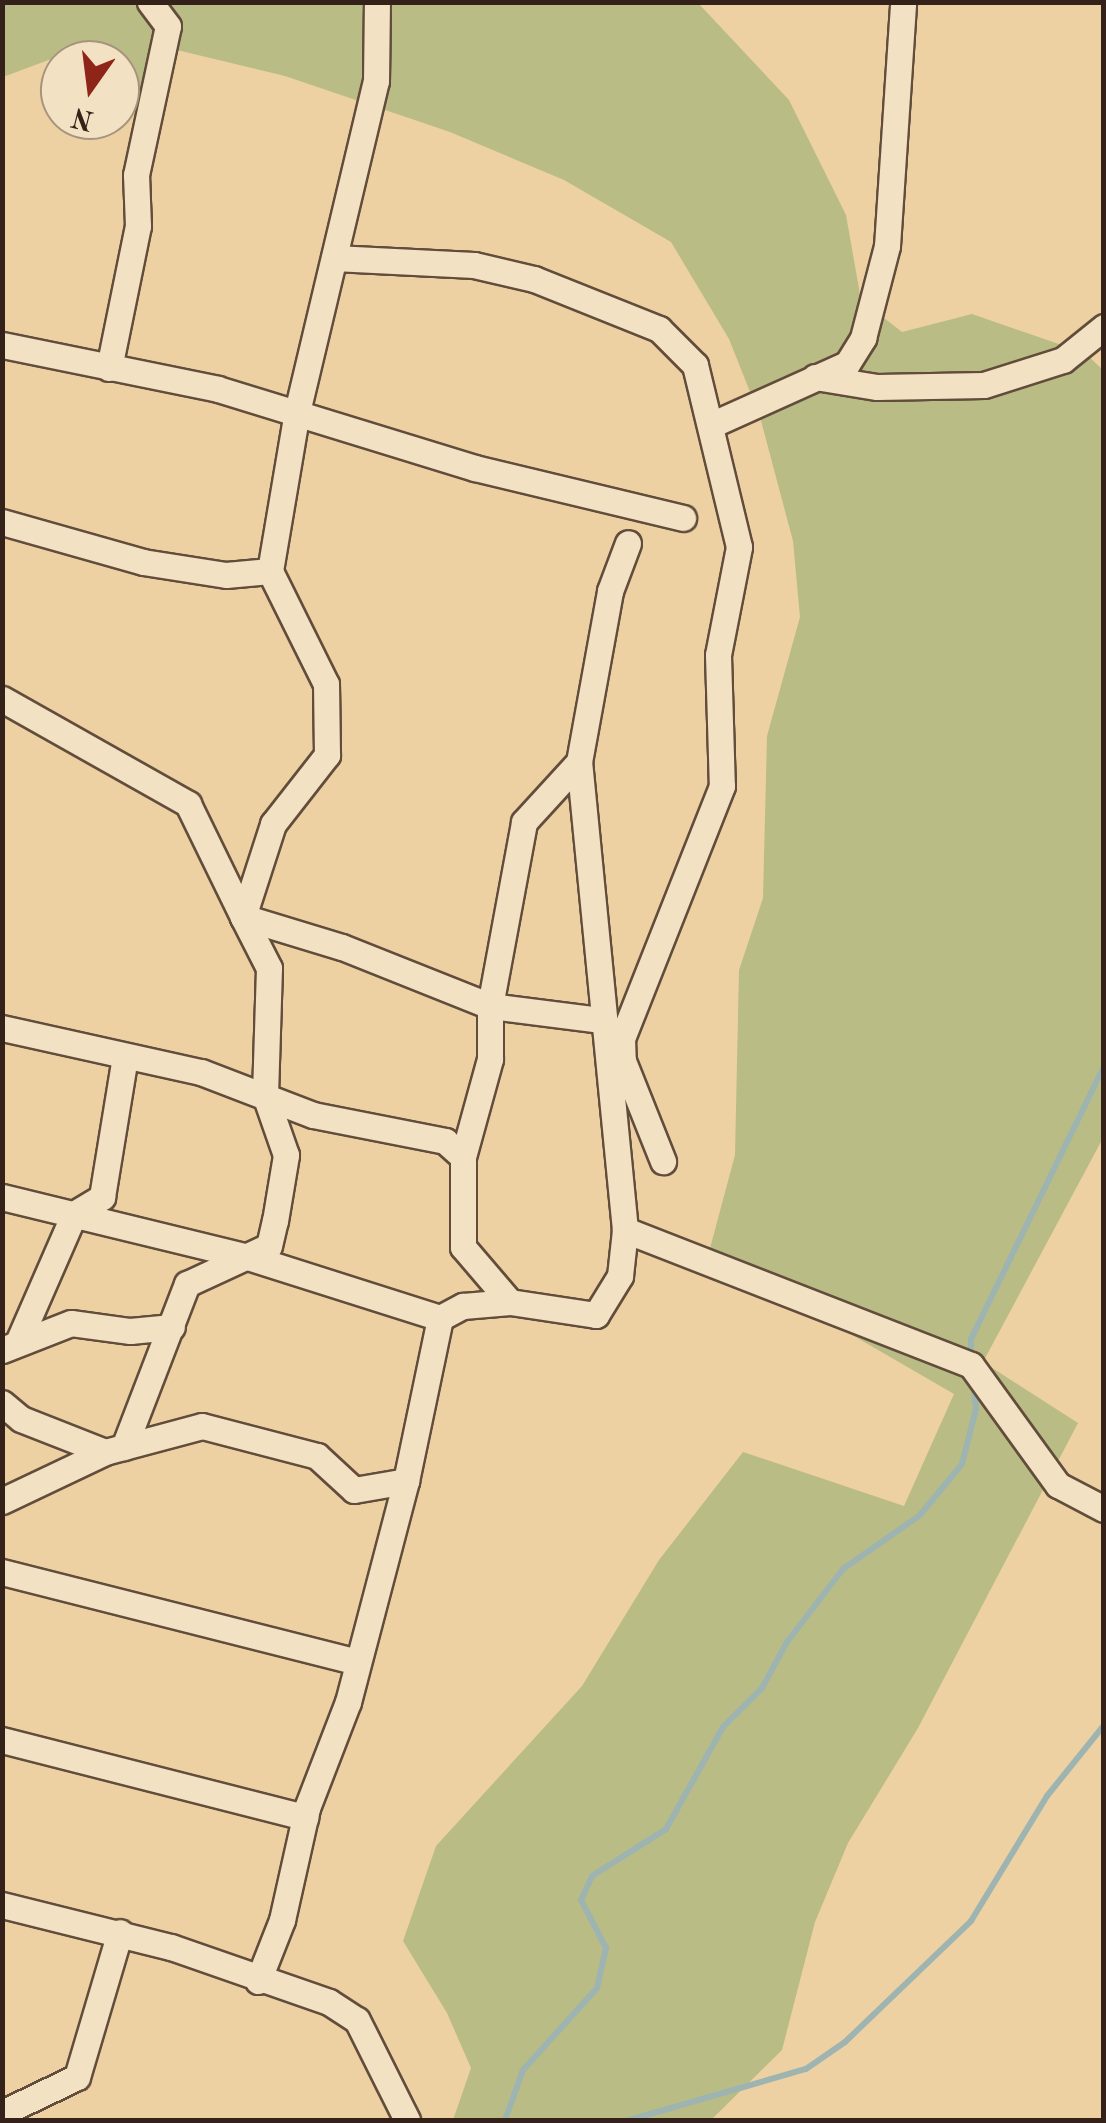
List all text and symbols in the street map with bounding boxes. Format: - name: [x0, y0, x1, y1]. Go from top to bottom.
- north arrow: [40, 40, 140, 140]
- text: N: [69, 101, 97, 133]

